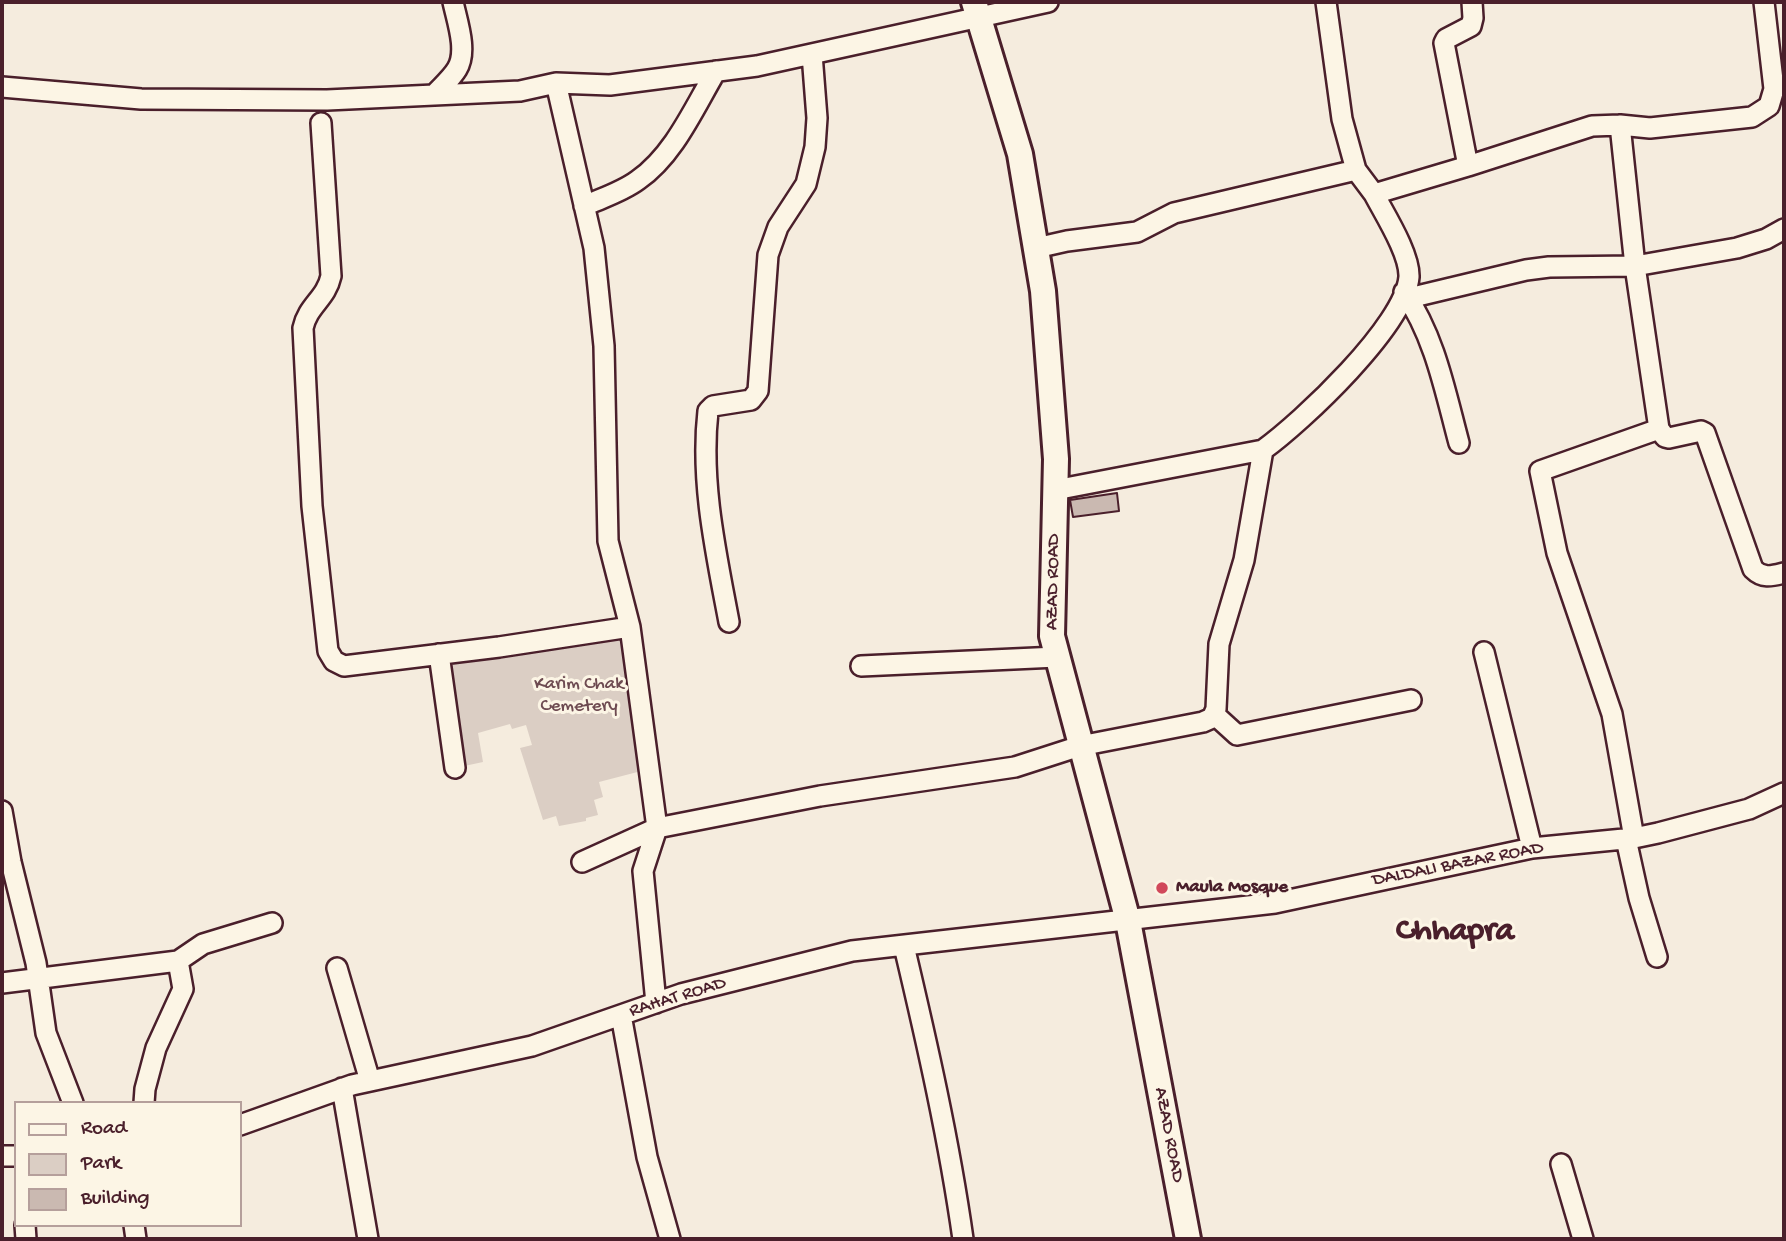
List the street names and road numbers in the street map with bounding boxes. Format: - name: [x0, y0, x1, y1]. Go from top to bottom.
- street label: AZAD ROAD: [1042, 534, 1066, 630]
- street label: DALDALI BAZAR ROAD: [1370, 837, 1546, 893]
- street label: RAHAT ROAD: [627, 972, 729, 1024]
- street label: AZAD ROAD: [1148, 1085, 1188, 1185]

